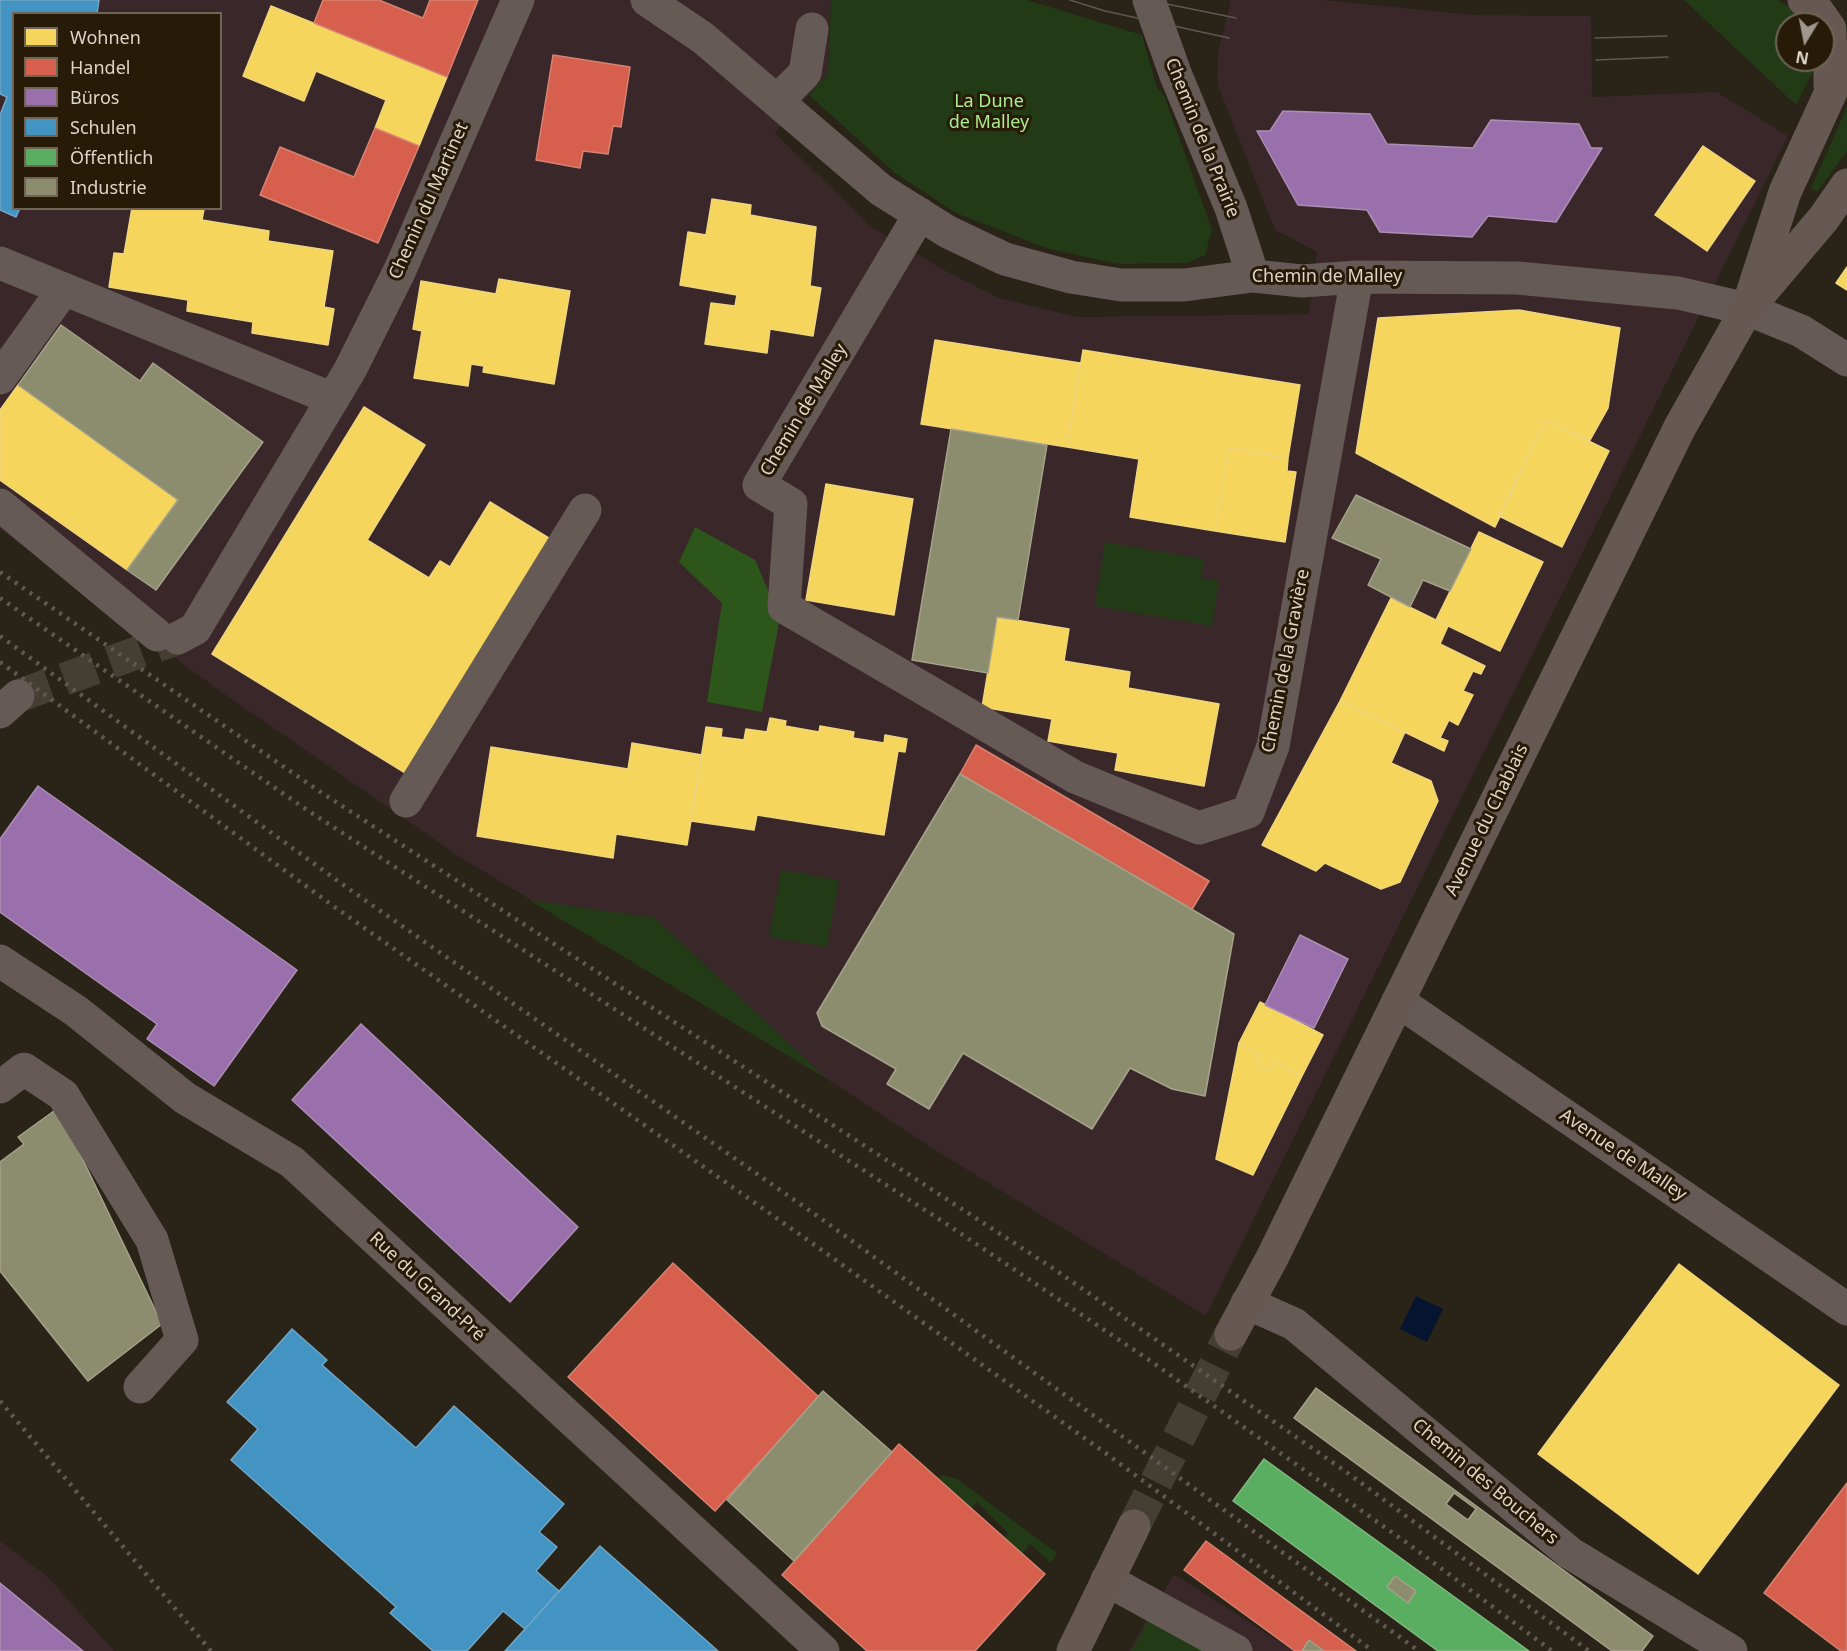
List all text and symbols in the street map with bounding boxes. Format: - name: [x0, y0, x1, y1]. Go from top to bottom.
- legend: [12, 12, 222, 210]
- north arrow: [1775, 12, 1835, 72]
- text: Wohnen: [70, 25, 141, 49]
- text: N: [1794, 46, 1811, 70]
- text: Handel: [70, 55, 130, 79]
- street label: Chemin de la Prairie: [1160, 55, 1244, 221]
- text: Büros: [70, 85, 119, 109]
- park label: La Dune de Malley: [949, 91, 1029, 134]
- text: Schulen: [70, 115, 137, 139]
- street label: Chemin du Martinet: [385, 119, 473, 283]
- text: Öffentlich: [70, 145, 153, 169]
- text: Industrie: [70, 175, 147, 199]
- street label: Chemin de Malley: [1252, 266, 1402, 288]
- street label: Chemin de Malley: [756, 340, 852, 480]
- street label: Chemin de la Gravière: [1258, 567, 1314, 755]
- street label: Avenue du Chablais: [1441, 740, 1533, 900]
- street label: Avenue de Malley: [1555, 1105, 1691, 1205]
- street label: Rue du Grand-Pré: [365, 1228, 489, 1346]
- street label: Chemin des Bouchers: [1408, 1415, 1562, 1549]

